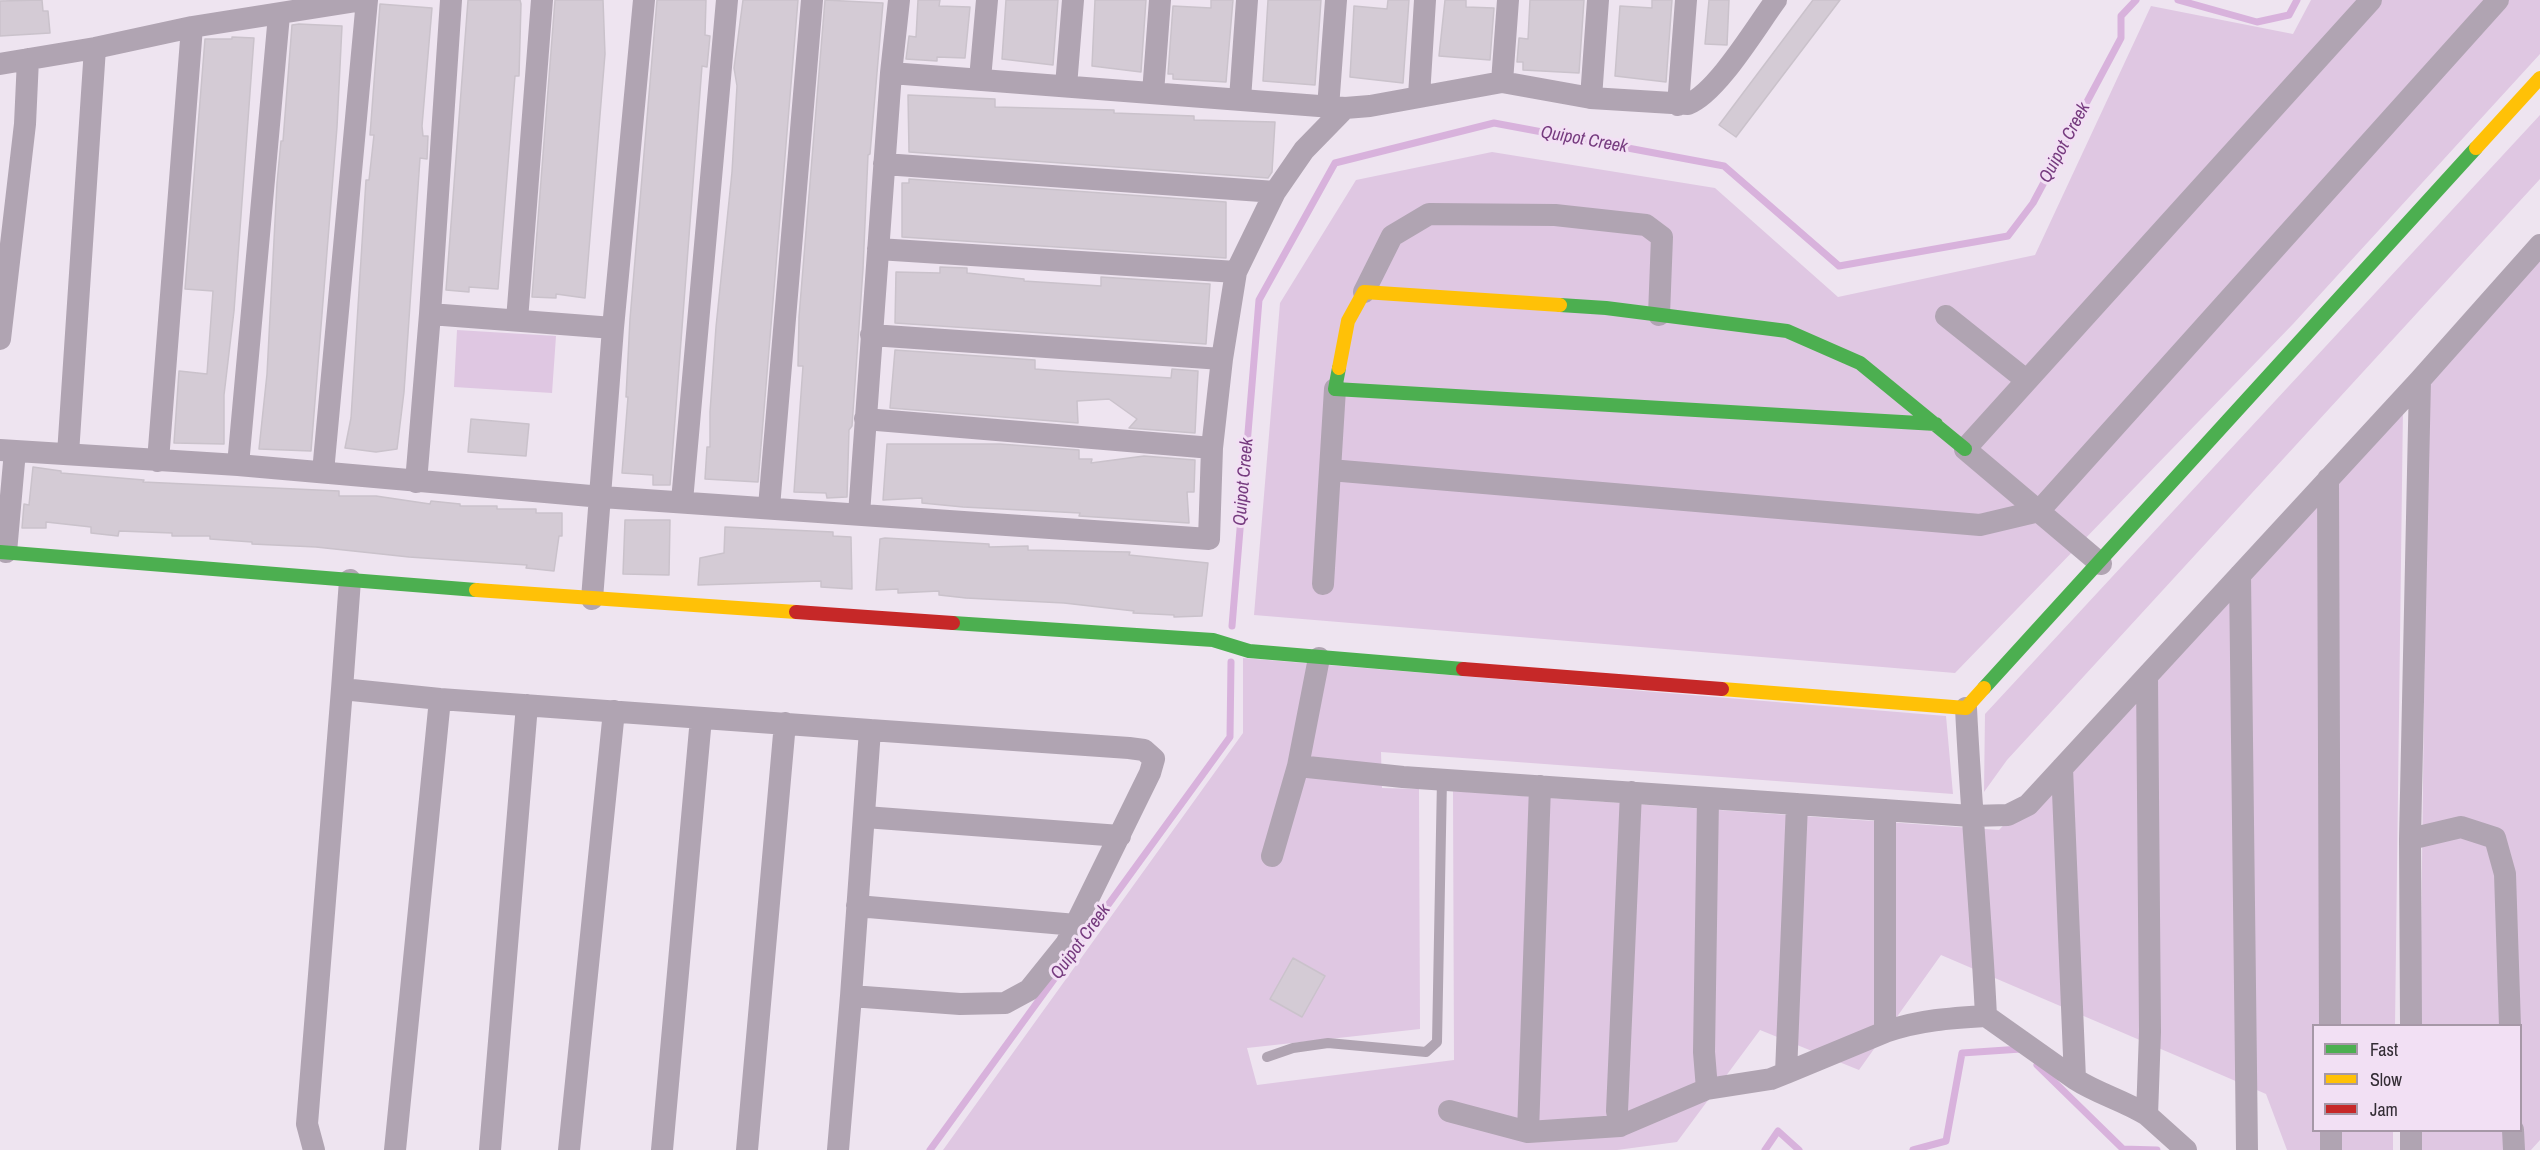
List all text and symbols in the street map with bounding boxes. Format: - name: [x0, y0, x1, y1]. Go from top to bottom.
- water label: Quipot Creek: [2035, 99, 2095, 187]
- water label: Quipot Creek: [1539, 122, 1629, 158]
- water label: Quipot Creek: [1229, 437, 1259, 527]
- water label: Quipot Creek: [1046, 900, 1116, 984]
- legend: [2312, 1024, 2522, 1132]
- text: Fast: [2370, 1037, 2398, 1062]
- text: Slow: [2370, 1067, 2402, 1092]
- text: Jam: [2370, 1097, 2398, 1122]

